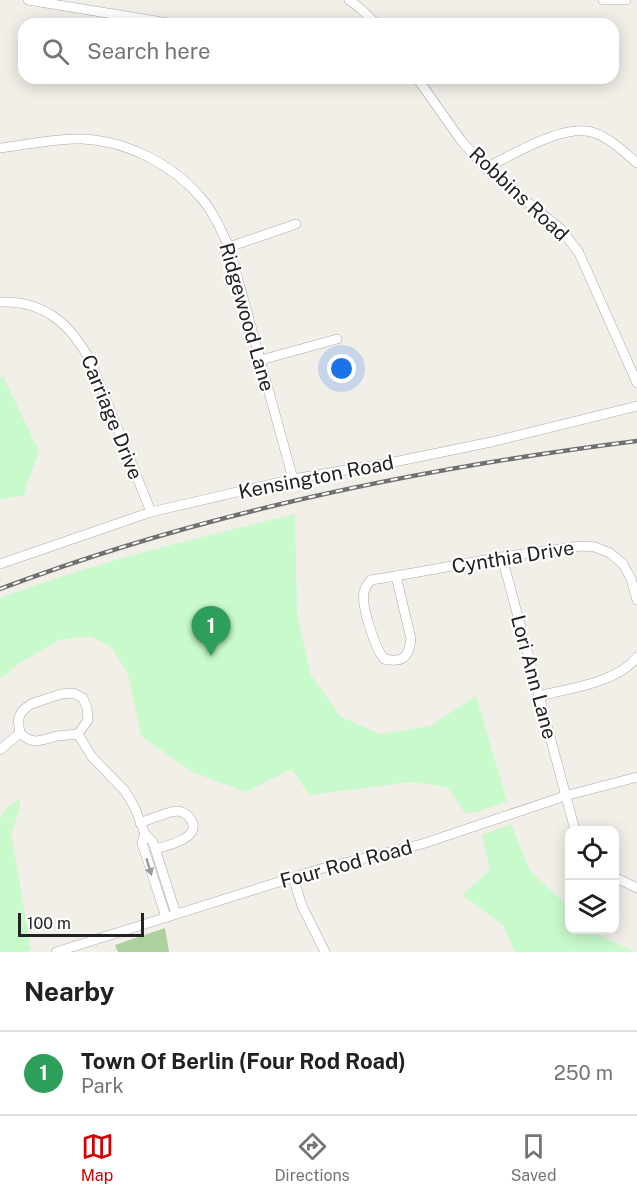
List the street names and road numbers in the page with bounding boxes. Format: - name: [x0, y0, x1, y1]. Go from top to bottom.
- street label: Robbins Road: [464, 142, 574, 246]
- street label: Ridgewood Lane: [214, 240, 280, 394]
- street label: Carriage Drive: [76, 351, 148, 483]
- street label: Kensington Road: [236, 450, 396, 504]
- street label: Cynthia Drive: [450, 535, 576, 579]
- street label: Lori Ann Lane: [506, 612, 562, 742]
- street label: Four Rod Road: [277, 835, 415, 893]

